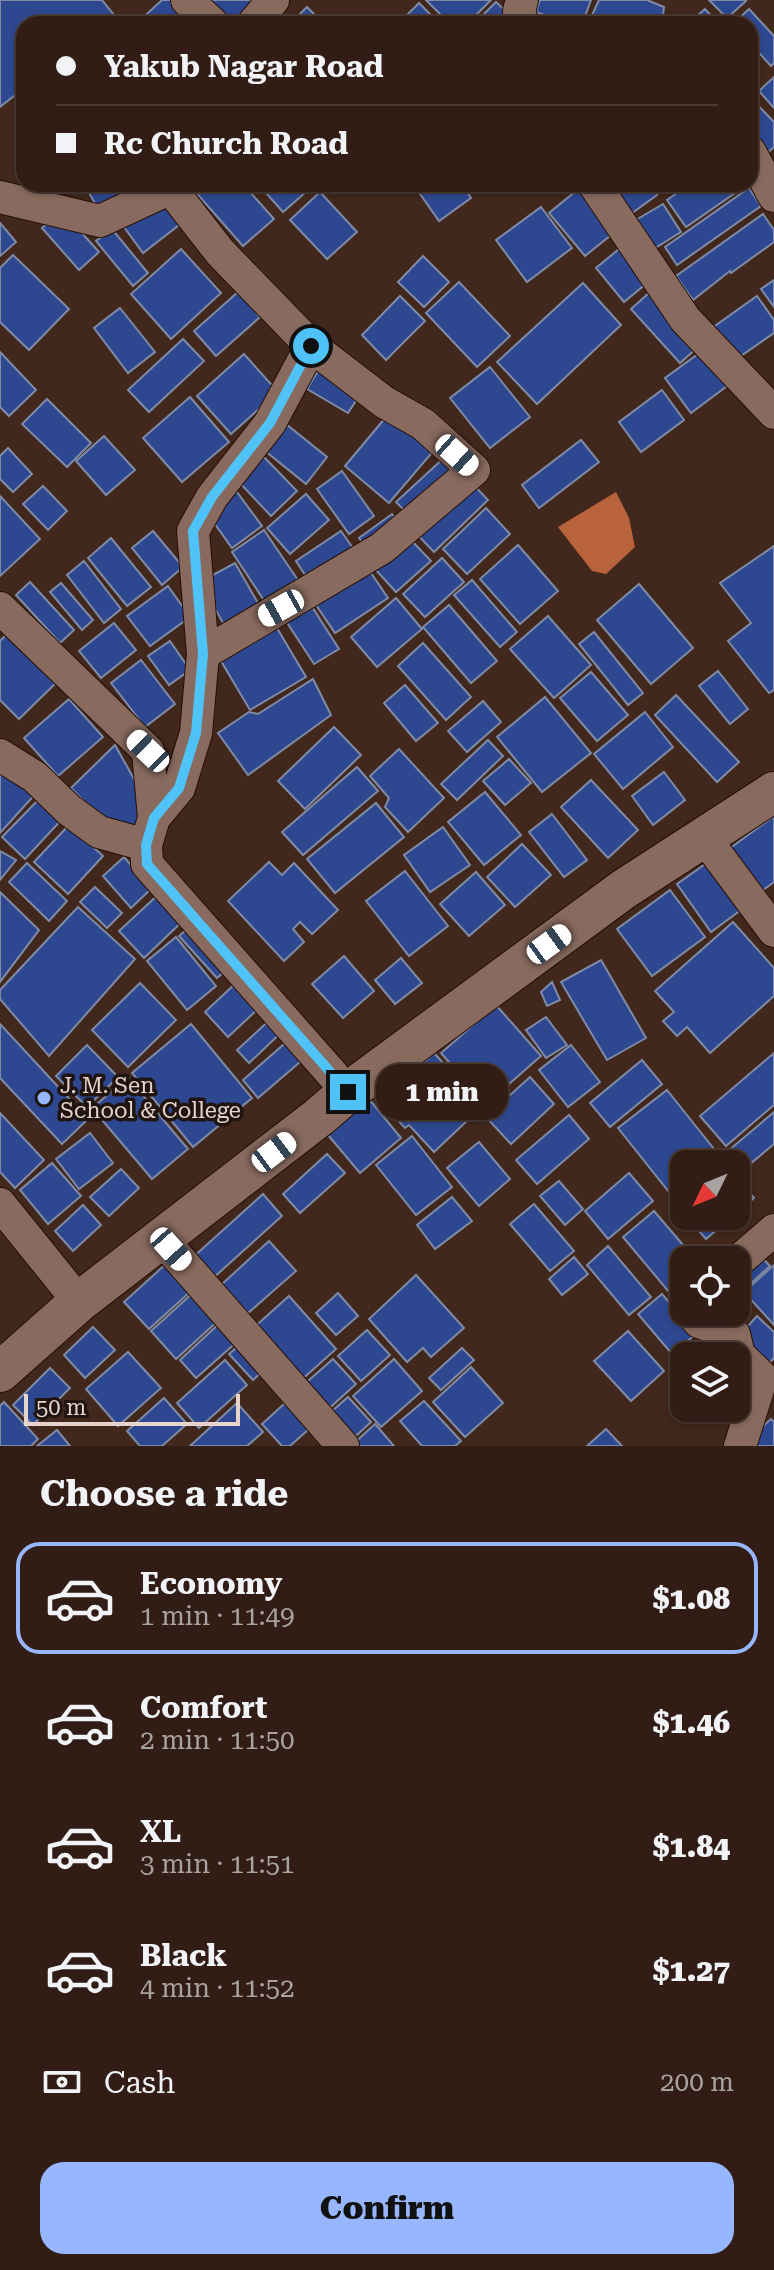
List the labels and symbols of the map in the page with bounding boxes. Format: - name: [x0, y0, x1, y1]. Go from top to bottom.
- route start: [293, 328, 329, 364]
- car: [431, 430, 483, 480]
- car: [254, 586, 308, 630]
- car: [122, 726, 174, 776]
- car: [523, 920, 575, 968]
- callout: 1 min: [376, 1064, 508, 1120]
- place label: J. M. Sen School & College: [60, 1073, 241, 1123]
- route end: [330, 1074, 366, 1110]
- marker: J. M. Sen School & College: [35, 1089, 53, 1107]
- car: [248, 1128, 300, 1176]
- north arrow: [670, 1150, 750, 1230]
- car: [146, 1223, 196, 1275]
- scale bar: [24, 1390, 240, 1426]

